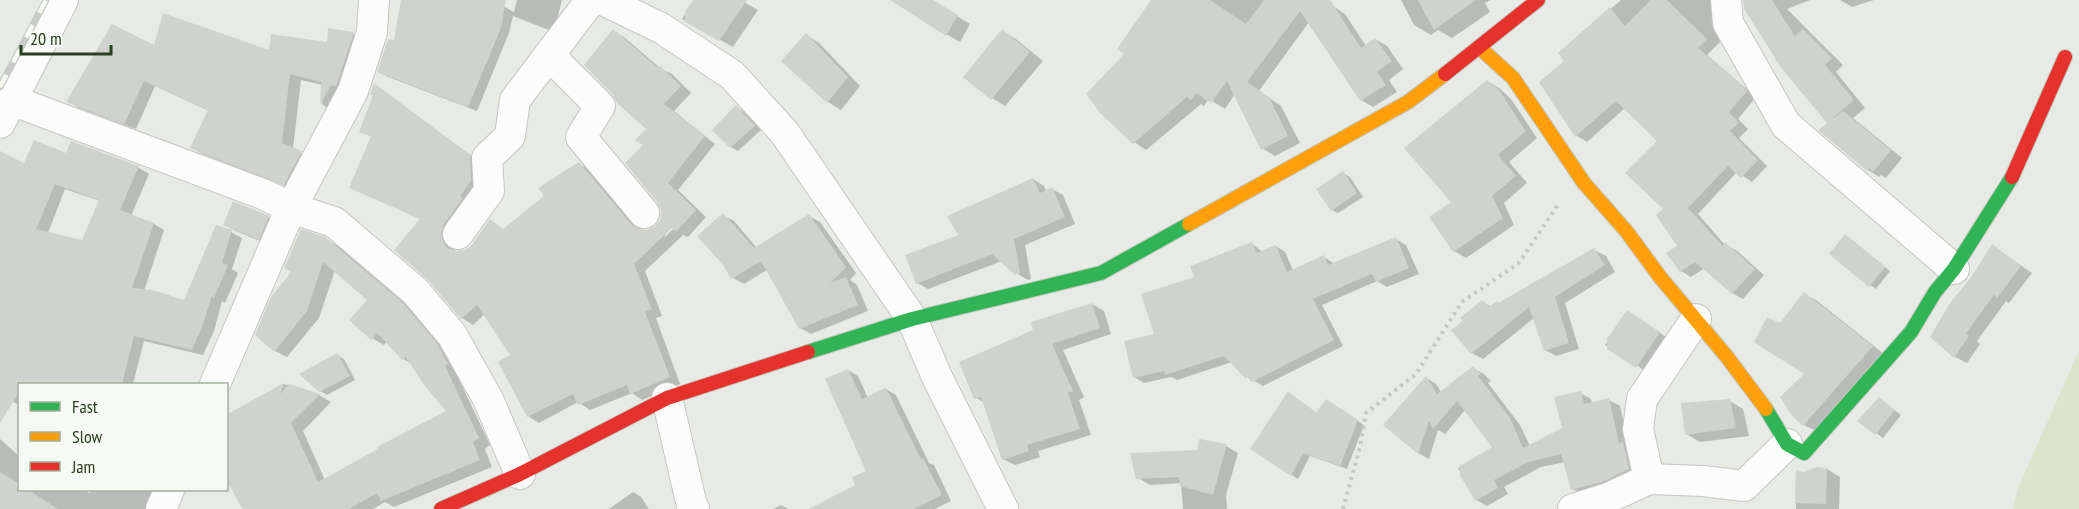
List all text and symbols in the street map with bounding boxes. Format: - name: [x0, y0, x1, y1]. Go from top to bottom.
- scale bar: [21, 18, 111, 56]
- text: 20 m: [30, 27, 62, 50]
- legend: [18, 383, 228, 491]
- text: Fast: [72, 395, 98, 418]
- text: Slow: [72, 425, 103, 448]
- text: Jam: [71, 455, 95, 478]

